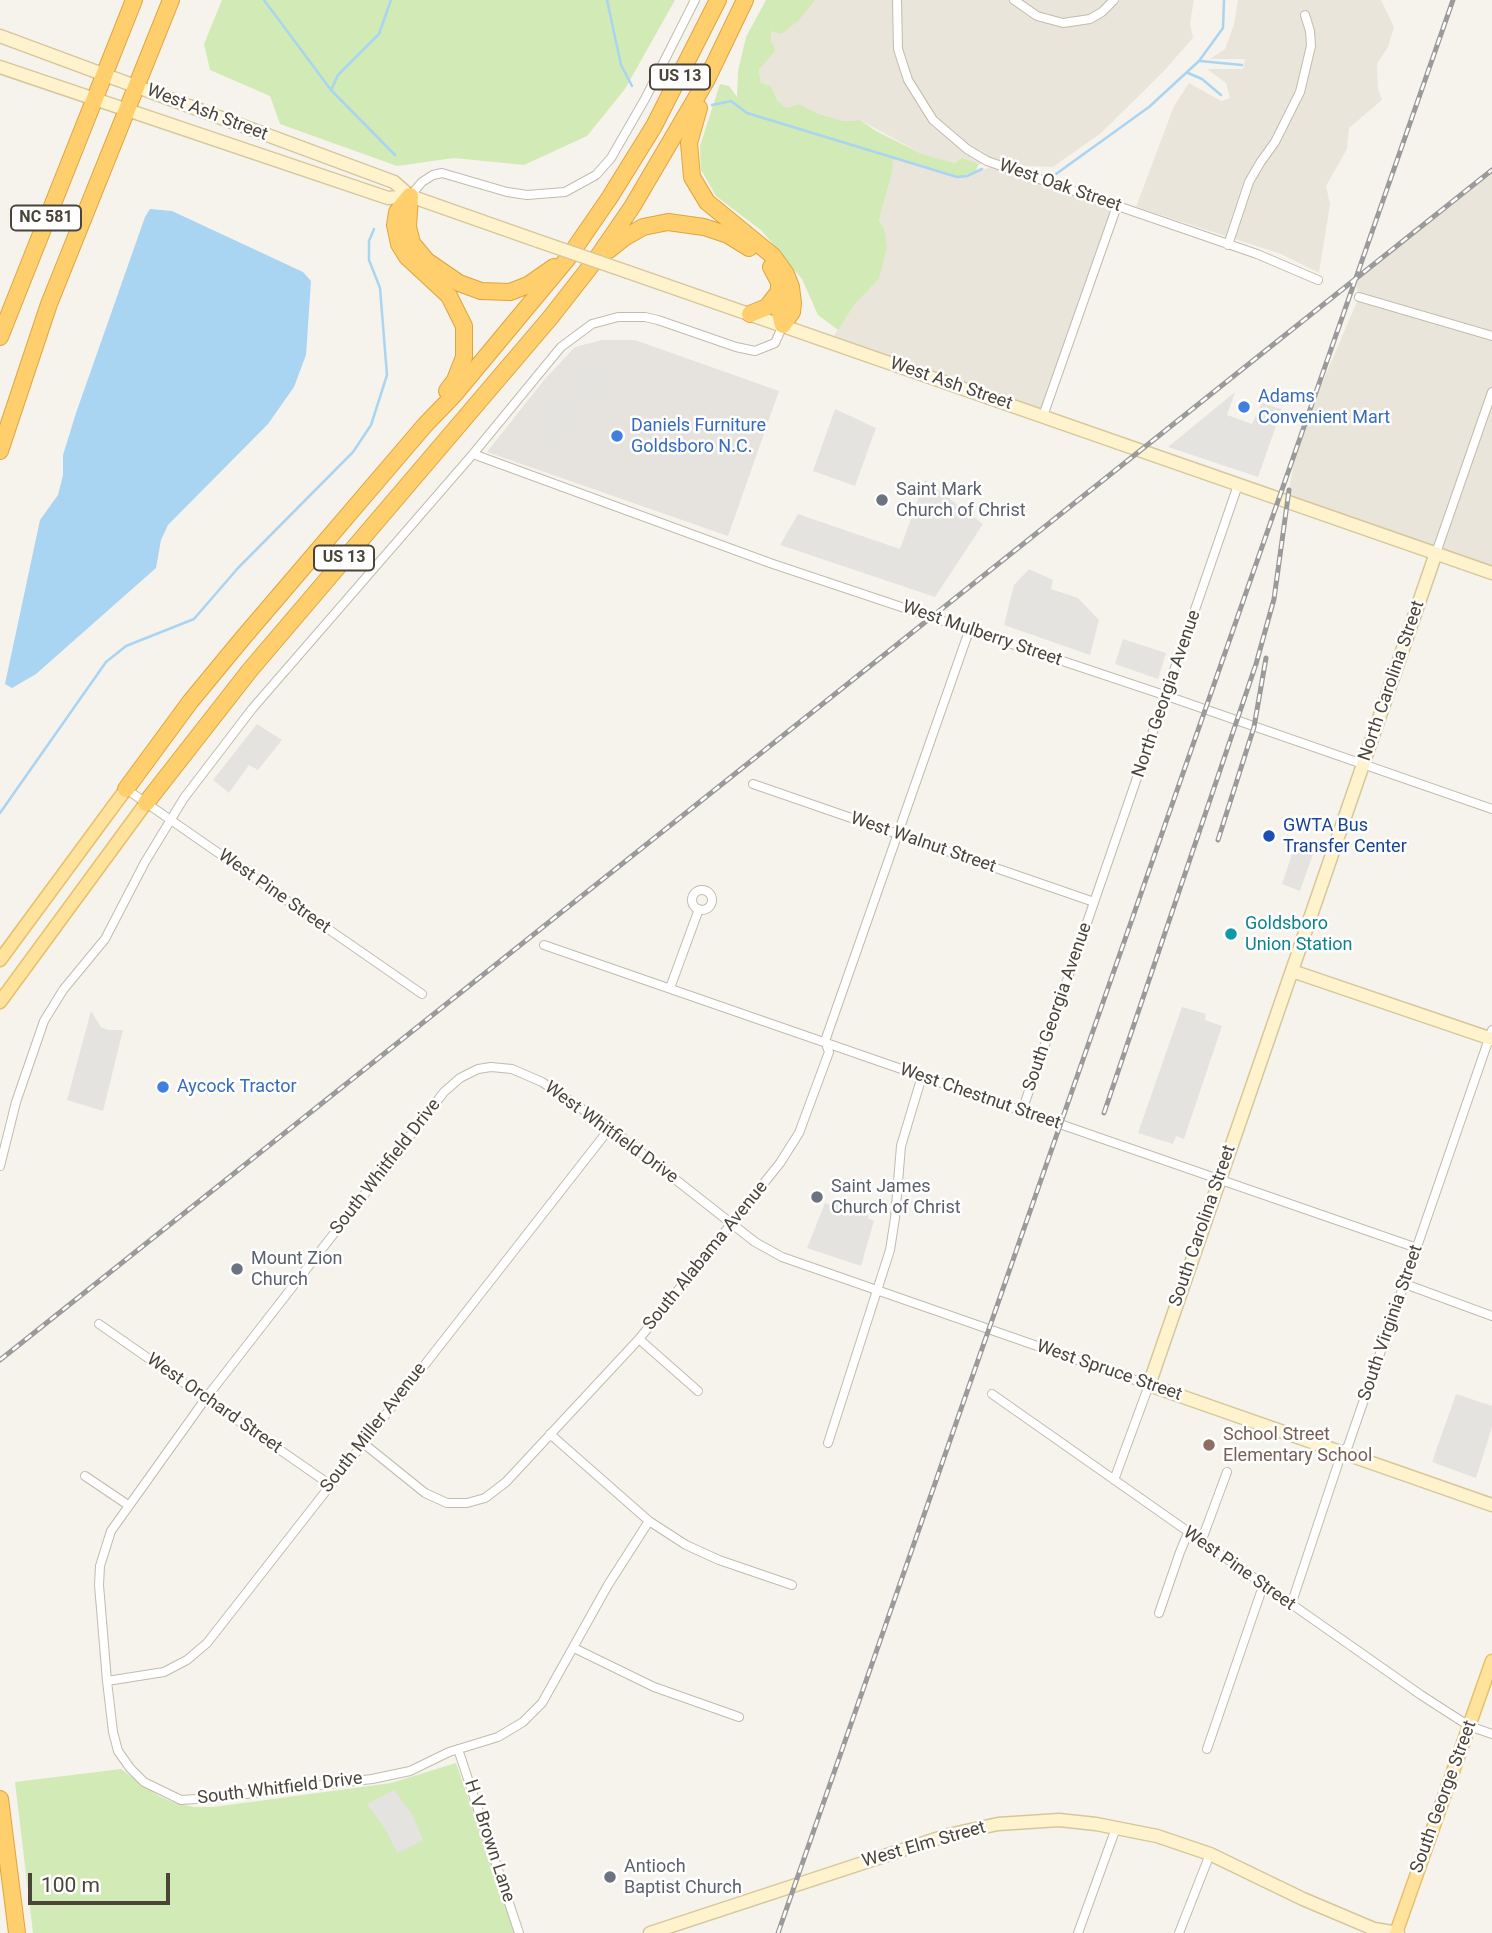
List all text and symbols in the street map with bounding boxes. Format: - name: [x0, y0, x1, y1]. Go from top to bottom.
- road number: US 13: [650, 64, 710, 90]
- street label: West Ash Street: [143, 80, 271, 146]
- street label: West Oak Street: [996, 155, 1124, 217]
- road number: NC 581: [11, 206, 81, 230]
- street label: West Ash Street: [887, 353, 1015, 415]
- place label: Adams Convenient Mart: [1258, 386, 1390, 428]
- marker: Adams Convenient Mart: [1236, 399, 1252, 415]
- place label: Daniels Furniture Goldsboro N.C.: [631, 415, 766, 458]
- marker: Daniels Furniture Goldsboro N.C.: [609, 428, 625, 444]
- place label: Saint Mark Church of Christ: [896, 479, 1026, 522]
- marker: Saint Mark Church of Christ: [874, 492, 890, 508]
- road number: US 13: [314, 545, 374, 570]
- street label: West Mulberry Street: [899, 597, 1065, 671]
- street label: North Carolina Street: [1354, 598, 1430, 764]
- street label: North Georgia Avenue: [1128, 608, 1206, 780]
- street label: West Walnut Street: [847, 808, 999, 878]
- place label: GWTA Bus Transfer Center: [1283, 815, 1407, 858]
- marker: GWTA Bus Transfer Center: [1261, 828, 1277, 844]
- street label: West Pine Street: [214, 845, 334, 939]
- place label: Goldsboro Union Station: [1245, 913, 1352, 956]
- street label: South Georgia Avenue: [1019, 920, 1097, 1094]
- marker: Goldsboro Union Station: [1223, 926, 1239, 942]
- street label: West Chestnut Street: [897, 1059, 1063, 1135]
- place label: Aycock Tractor: [177, 1076, 297, 1098]
- street label: West Whitfield Drive: [540, 1077, 682, 1189]
- marker: Aycock Tractor: [155, 1079, 171, 1095]
- street label: South Whitfield Drive: [326, 1095, 446, 1239]
- street label: South Carolina Street: [1165, 1142, 1241, 1310]
- place label: Saint James Church of Christ: [831, 1176, 961, 1218]
- street label: South Alabama Avenue: [639, 1177, 773, 1335]
- marker: Saint James Church of Christ: [809, 1189, 825, 1205]
- street label: South Virginia Street: [1354, 1242, 1428, 1404]
- place label: Mount Zion Church: [251, 1248, 343, 1290]
- marker: Mount Zion Church: [229, 1261, 245, 1277]
- street label: West Spruce Street: [1033, 1336, 1185, 1406]
- street label: West Orchard Street: [142, 1349, 286, 1459]
- street label: South Miller Avenue: [317, 1359, 431, 1497]
- place label: School Street Elementary School: [1223, 1424, 1372, 1466]
- marker: School Street Elementary School: [1201, 1437, 1217, 1453]
- street label: West Pine Street: [1179, 1522, 1299, 1616]
- street label: South George Street: [1406, 1718, 1482, 1876]
- street label: South Whitfield Drive: [196, 1768, 364, 1810]
- street label: H V Brown Lane: [459, 1777, 519, 1905]
- street label: West Elm Street: [860, 1817, 988, 1873]
- place label: Antioch Baptist Church: [624, 1856, 742, 1898]
- scale bar: [32, 1860, 173, 1904]
- marker: Antioch Baptist Church: [602, 1869, 618, 1885]
- text: 100 m: [41, 1873, 100, 1897]

